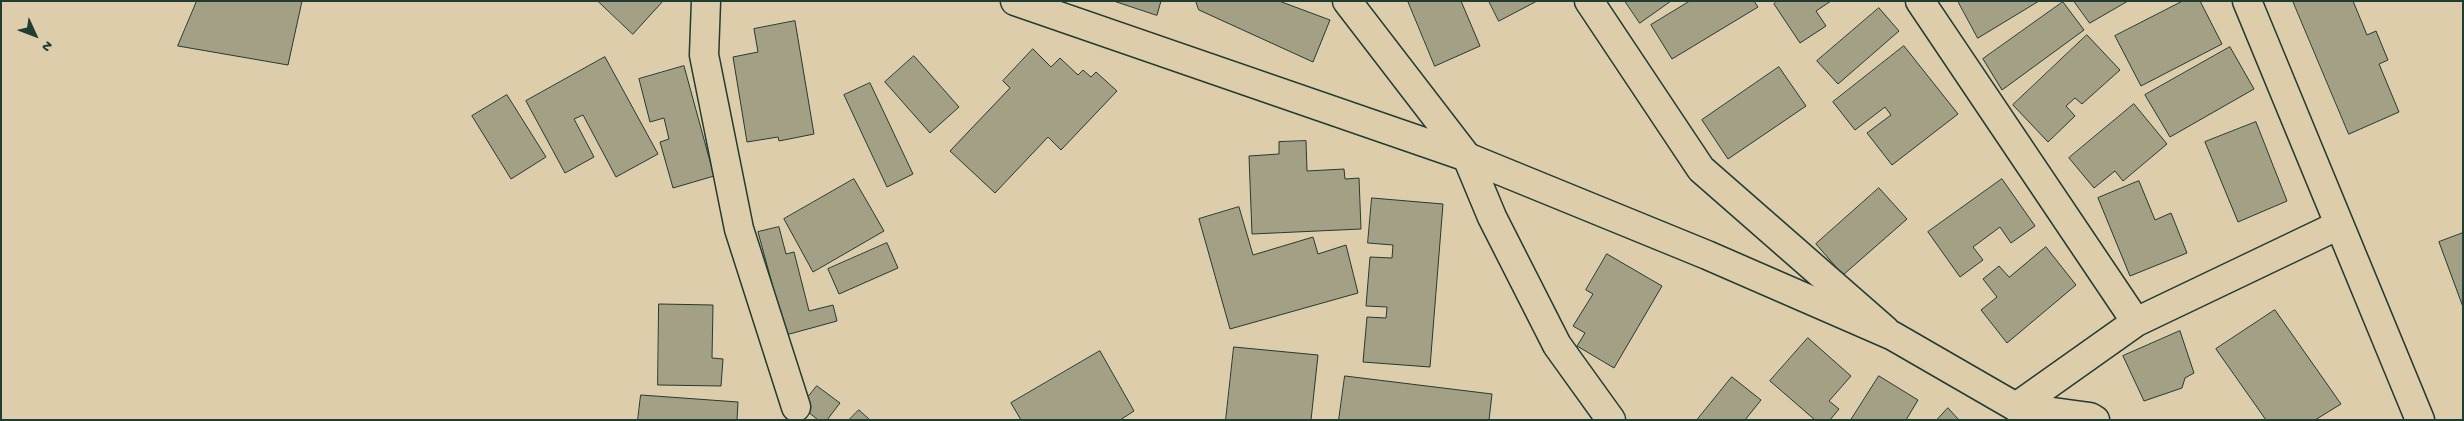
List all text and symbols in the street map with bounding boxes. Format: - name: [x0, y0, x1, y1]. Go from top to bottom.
- north arrow: [10, 10, 60, 60]
- text: N: [37, 36, 56, 55]

